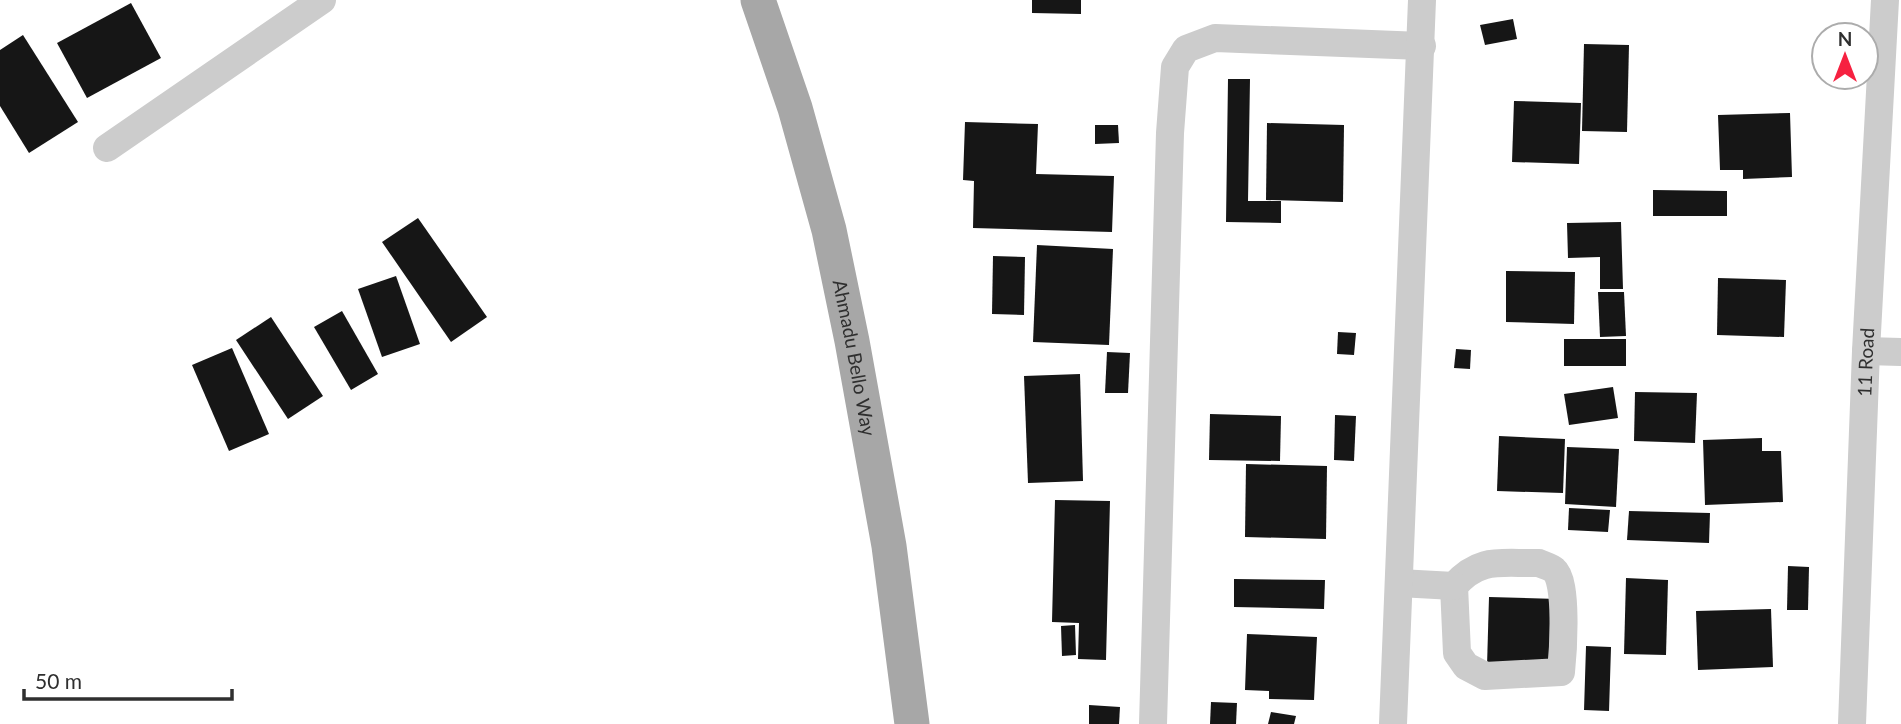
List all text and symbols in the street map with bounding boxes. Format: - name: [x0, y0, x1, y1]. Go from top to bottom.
- north arrow: [1810, 21, 1880, 91]
- text: N: [1838, 27, 1852, 50]
- street label: Ahmadu Bello Way: [829, 277, 881, 438]
- street label: 11 Road: [1852, 327, 1878, 397]
- scale bar: [24, 658, 233, 702]
- text: 50 m: [35, 668, 82, 693]

